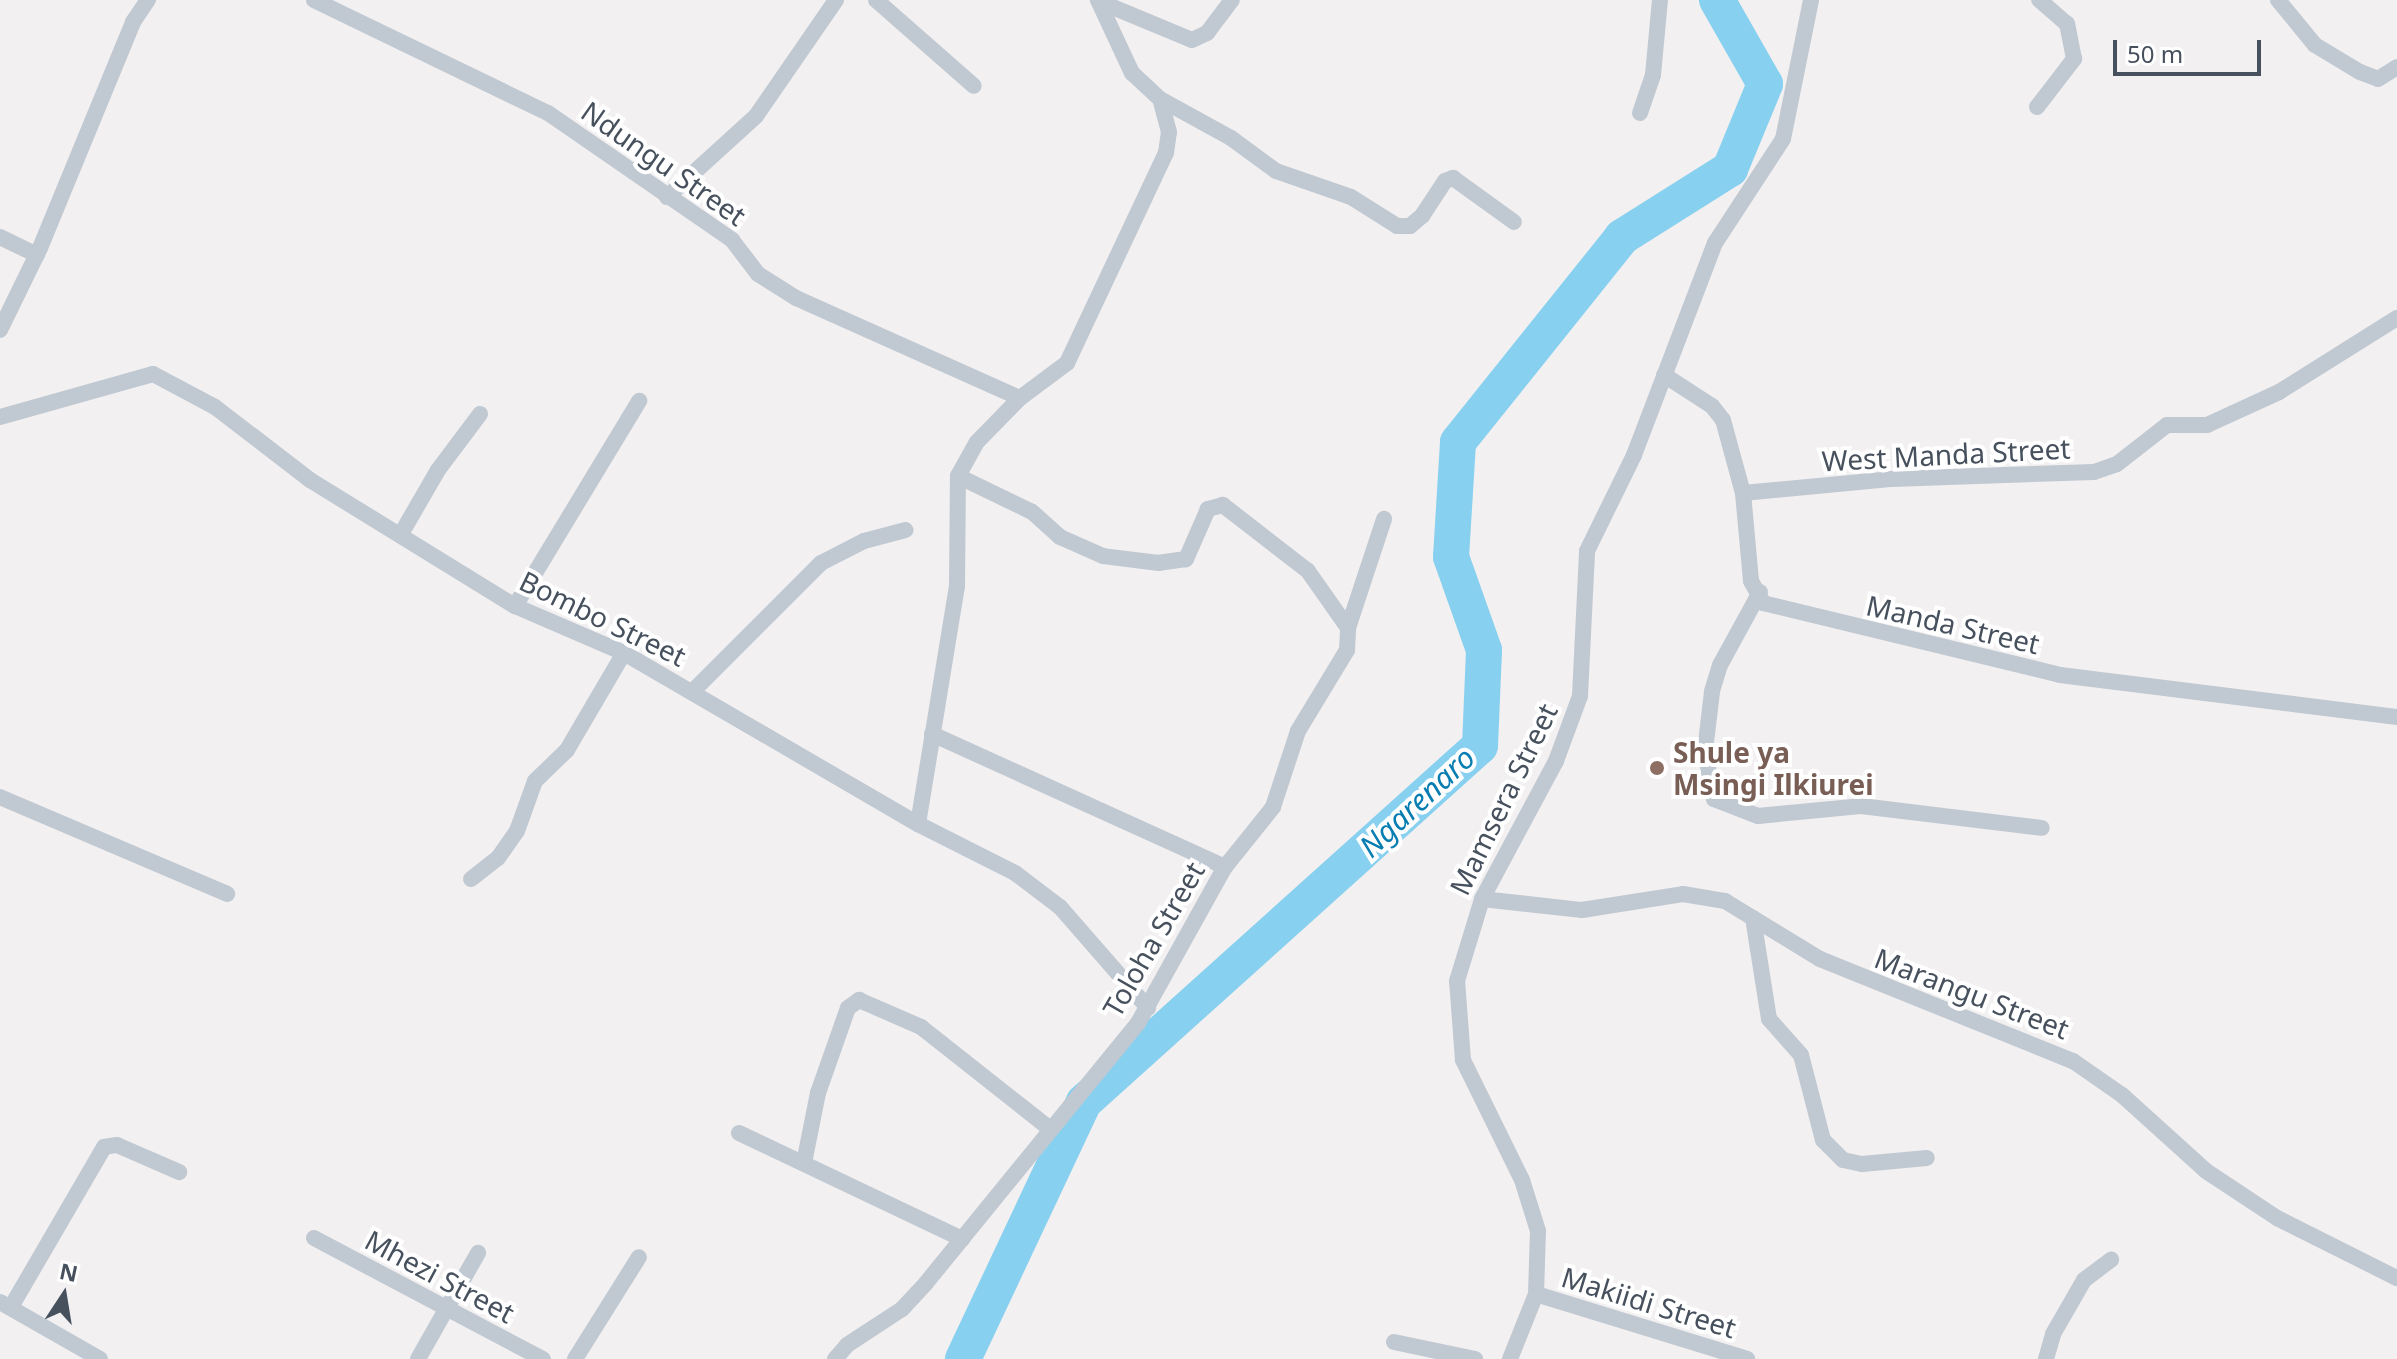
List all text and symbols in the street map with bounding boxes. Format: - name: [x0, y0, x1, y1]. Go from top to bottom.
- scale bar: [2117, 24, 2265, 74]
- text: 50 m: [2127, 37, 2183, 70]
- street label: Ndungu Street: [575, 94, 753, 232]
- street label: West Manda Street: [1821, 431, 2071, 477]
- street label: Bombo Street: [514, 563, 692, 673]
- street label: Manda Street: [1863, 588, 2043, 660]
- street label: Mamsera Street: [1442, 698, 1564, 900]
- place label: Shule ya Msingi Ilkiurei: [1673, 735, 1874, 801]
- water label: Ngarenaro: [1352, 740, 1482, 864]
- marker: Shule ya Msingi Ilkiurei: [1648, 759, 1666, 777]
- street label: Toloha Street: [1095, 856, 1211, 1022]
- street label: Marangu Street: [1870, 941, 2074, 1045]
- street label: Mhezi Street: [360, 1223, 520, 1329]
- north arrow: [24, 1255, 104, 1335]
- text: N: [57, 1255, 81, 1288]
- street label: Makiidi Street: [1558, 1260, 1740, 1344]

